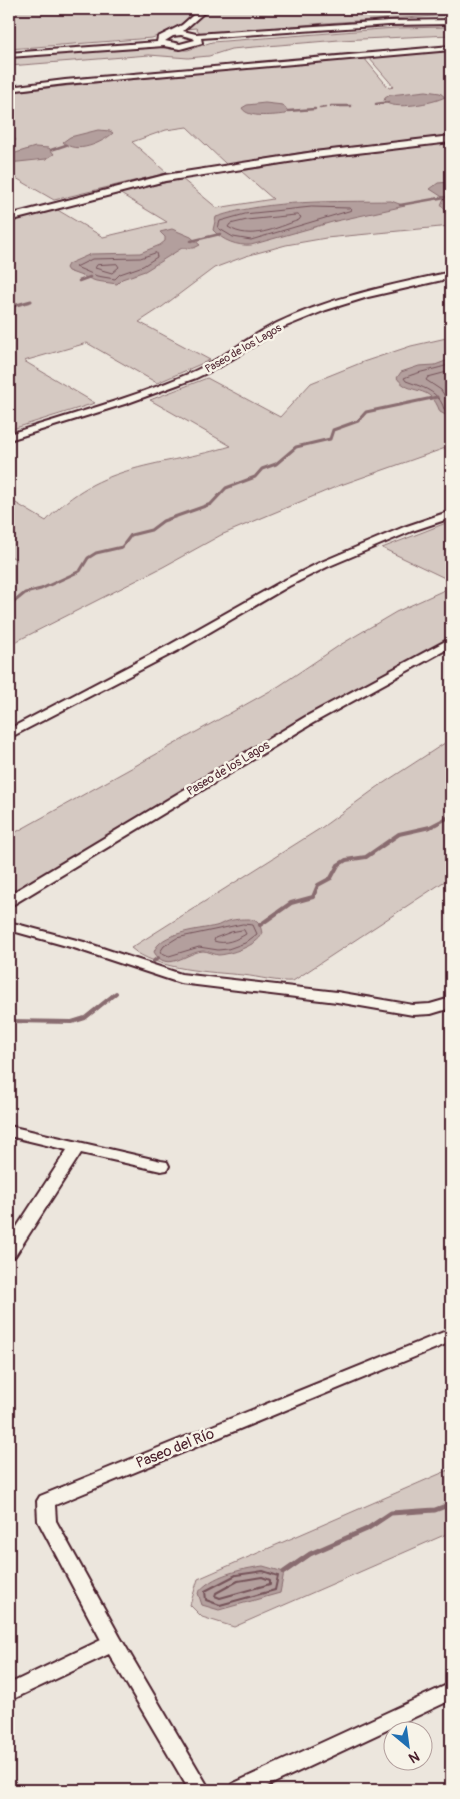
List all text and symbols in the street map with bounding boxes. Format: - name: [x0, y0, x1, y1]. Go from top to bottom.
- street label: Paseo de los Lagos: [203, 321, 284, 376]
- street label: Paseo de los Lagos: [184, 737, 273, 799]
- street label: Paseo del Río: [133, 1424, 217, 1473]
- north arrow: [382, 1722, 432, 1772]
- text: N: [406, 1747, 422, 1767]

